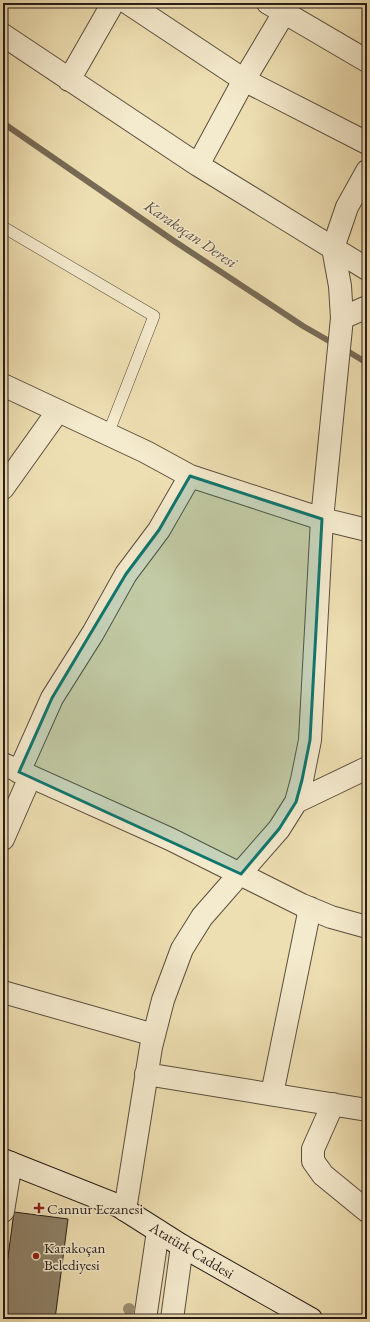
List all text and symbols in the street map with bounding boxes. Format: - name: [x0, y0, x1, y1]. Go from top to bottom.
- water label: Karakoçan Deresi: [140, 195, 242, 273]
- place label: Cannur Eczanesi: [47, 1199, 143, 1218]
- marker: Cannur Eczanesi: [34, 1203, 44, 1213]
- street label: Atatürk Caddesi: [146, 1217, 238, 1283]
- place label: Karakoçan Belediyesi: [44, 1238, 106, 1274]
- marker: Karakoçan Belediyesi: [31, 1251, 41, 1261]

